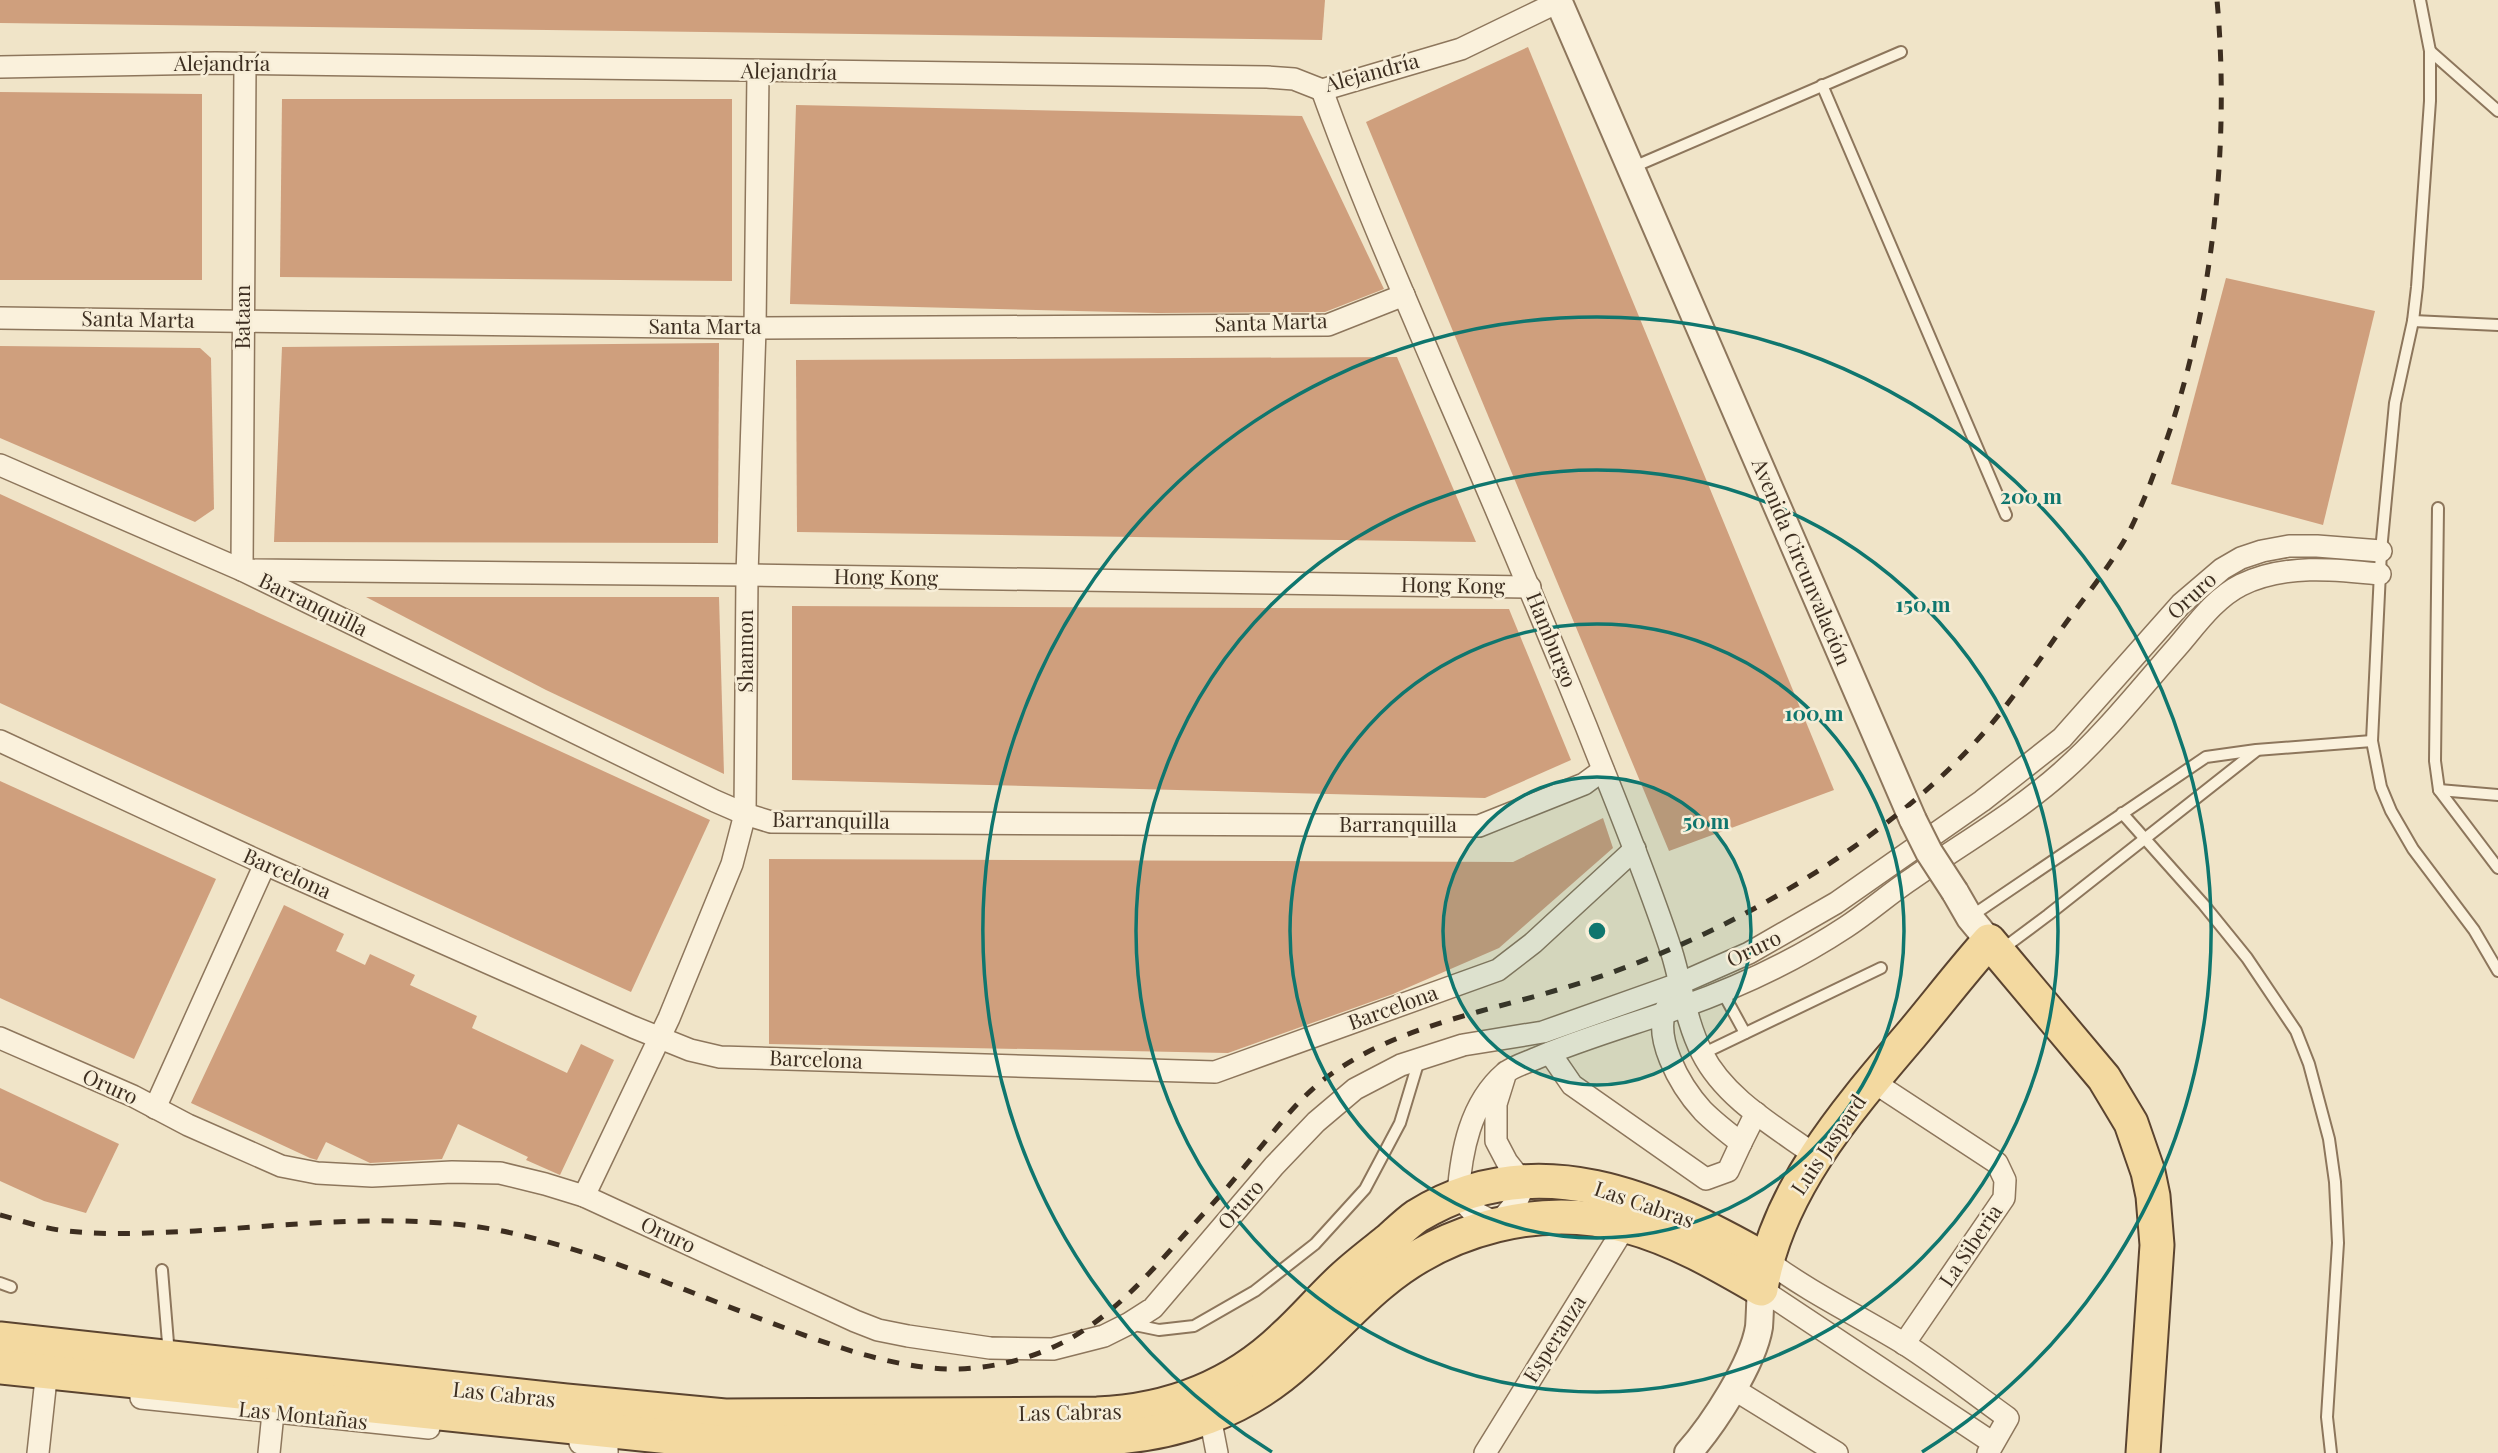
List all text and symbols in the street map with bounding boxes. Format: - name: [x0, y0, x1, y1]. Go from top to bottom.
- street label: Alejandría: [1320, 45, 1422, 97]
- street label: Alejandría: [173, 48, 271, 76]
- street label: Alejandría: [740, 55, 838, 85]
- street label: Bataan: [227, 284, 255, 349]
- street label: Santa Marta: [81, 303, 195, 333]
- street label: Santa Marta: [1214, 305, 1328, 337]
- street label: Santa Marta: [648, 311, 762, 339]
- street label: Avenida Circunvalación: [1746, 453, 1859, 669]
- text: 200 m: [2000, 481, 2062, 509]
- street label: Hong Kong: [834, 561, 938, 591]
- street label: Barranquilla: [255, 565, 373, 642]
- street label: Oruro: [2160, 565, 2221, 624]
- street label: Hong Kong: [1401, 569, 1505, 599]
- street label: Hamburgo: [1521, 587, 1585, 691]
- text: 150 m: [1896, 589, 1950, 617]
- street label: Shannon: [730, 609, 758, 693]
- text: 100 m: [1784, 698, 1844, 726]
- street label: Barranquilla: [772, 804, 891, 834]
- text: 50 m: [1682, 806, 1730, 834]
- street label: Barranquilla: [1339, 809, 1457, 837]
- street label: Barcelona: [239, 840, 337, 904]
- centre of rings: [1585, 919, 1609, 943]
- street label: Oruro: [1721, 922, 1785, 972]
- street label: Barcelona: [1344, 977, 1442, 1035]
- street label: Barcelona: [769, 1042, 864, 1074]
- street label: Oruro: [79, 1061, 143, 1110]
- street label: Luis Jaspard: [1783, 1088, 1871, 1200]
- street label: Oruro: [1210, 1173, 1269, 1235]
- street label: Las Cabras: [1591, 1173, 1698, 1233]
- street label: La Siberia: [1932, 1198, 2007, 1292]
- street label: Oruro: [637, 1208, 701, 1258]
- street label: Esperanza: [1516, 1289, 1591, 1387]
- street label: Las Cabras: [451, 1374, 557, 1412]
- street label: Las Montañas: [237, 1393, 369, 1435]
- street label: Las Cabras: [1018, 1396, 1122, 1426]

